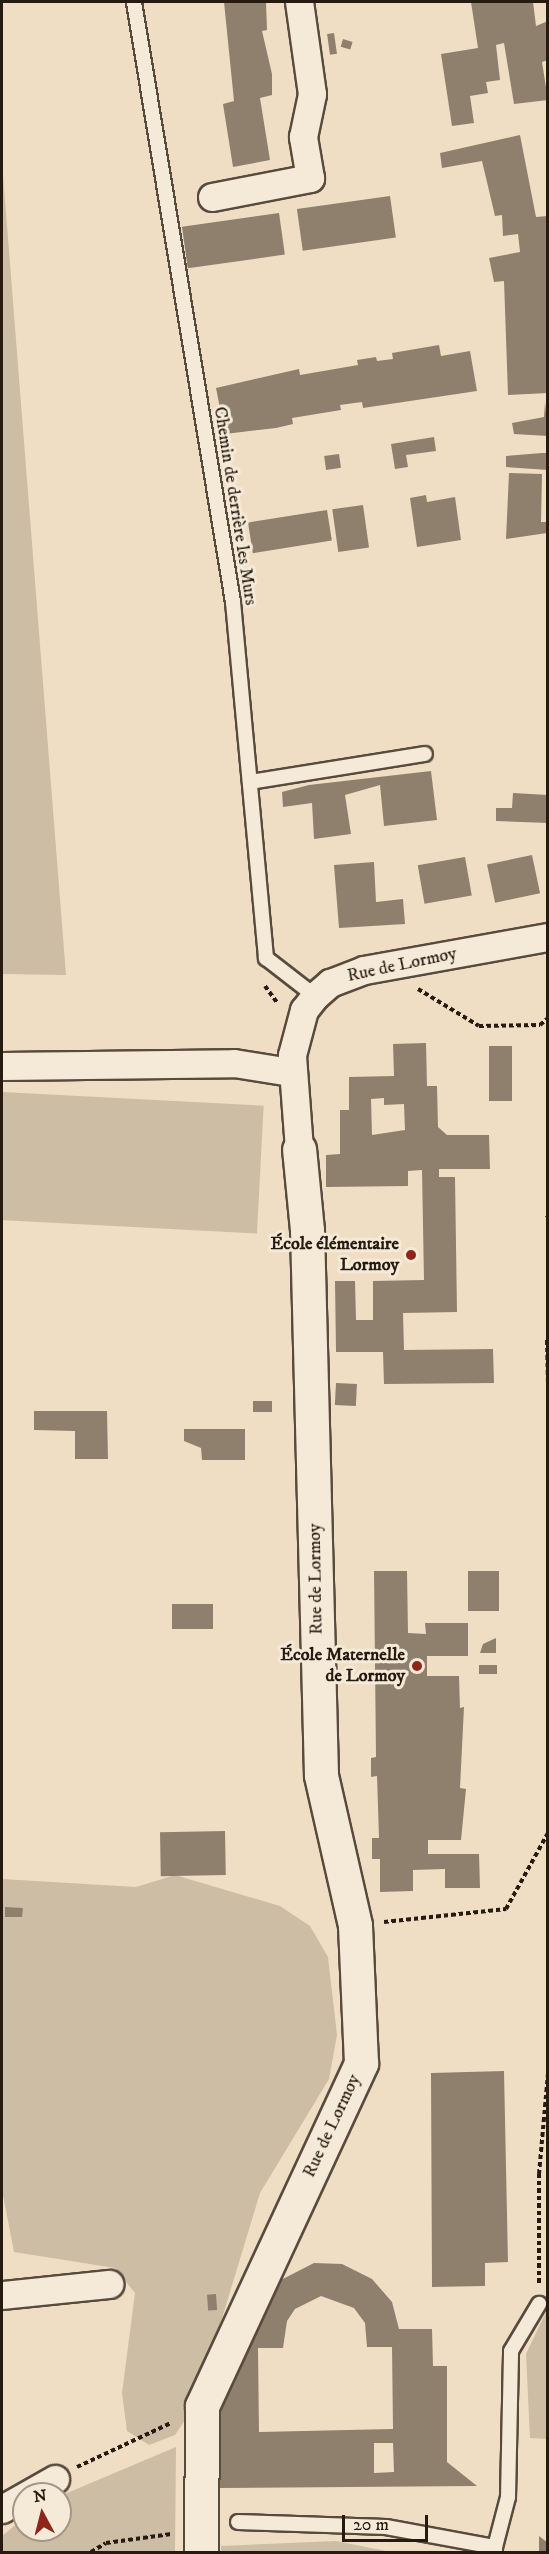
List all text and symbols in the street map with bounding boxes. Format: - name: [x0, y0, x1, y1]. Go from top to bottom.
- street label: Chemin de derrière les Murs: [209, 405, 261, 607]
- street label: Rue de Lormoy: [345, 943, 459, 987]
- place label: École élémentaire Lormoy: [270, 1234, 399, 1276]
- marker: École élémentaire Lormoy: [404, 1248, 418, 1262]
- street label: Rue de Lormoy: [304, 1523, 328, 1635]
- place label: École Maternelle de Lormoy: [280, 1645, 405, 1688]
- marker: École Maternelle de Lormoy: [410, 1659, 424, 1673]
- street label: Rue de Lormoy: [299, 2071, 365, 2181]
- north arrow: [12, 2482, 72, 2542]
- text: N: [32, 2485, 48, 2507]
- scale bar: [345, 2503, 430, 2541]
- text: 20 m: [353, 2514, 389, 2536]

